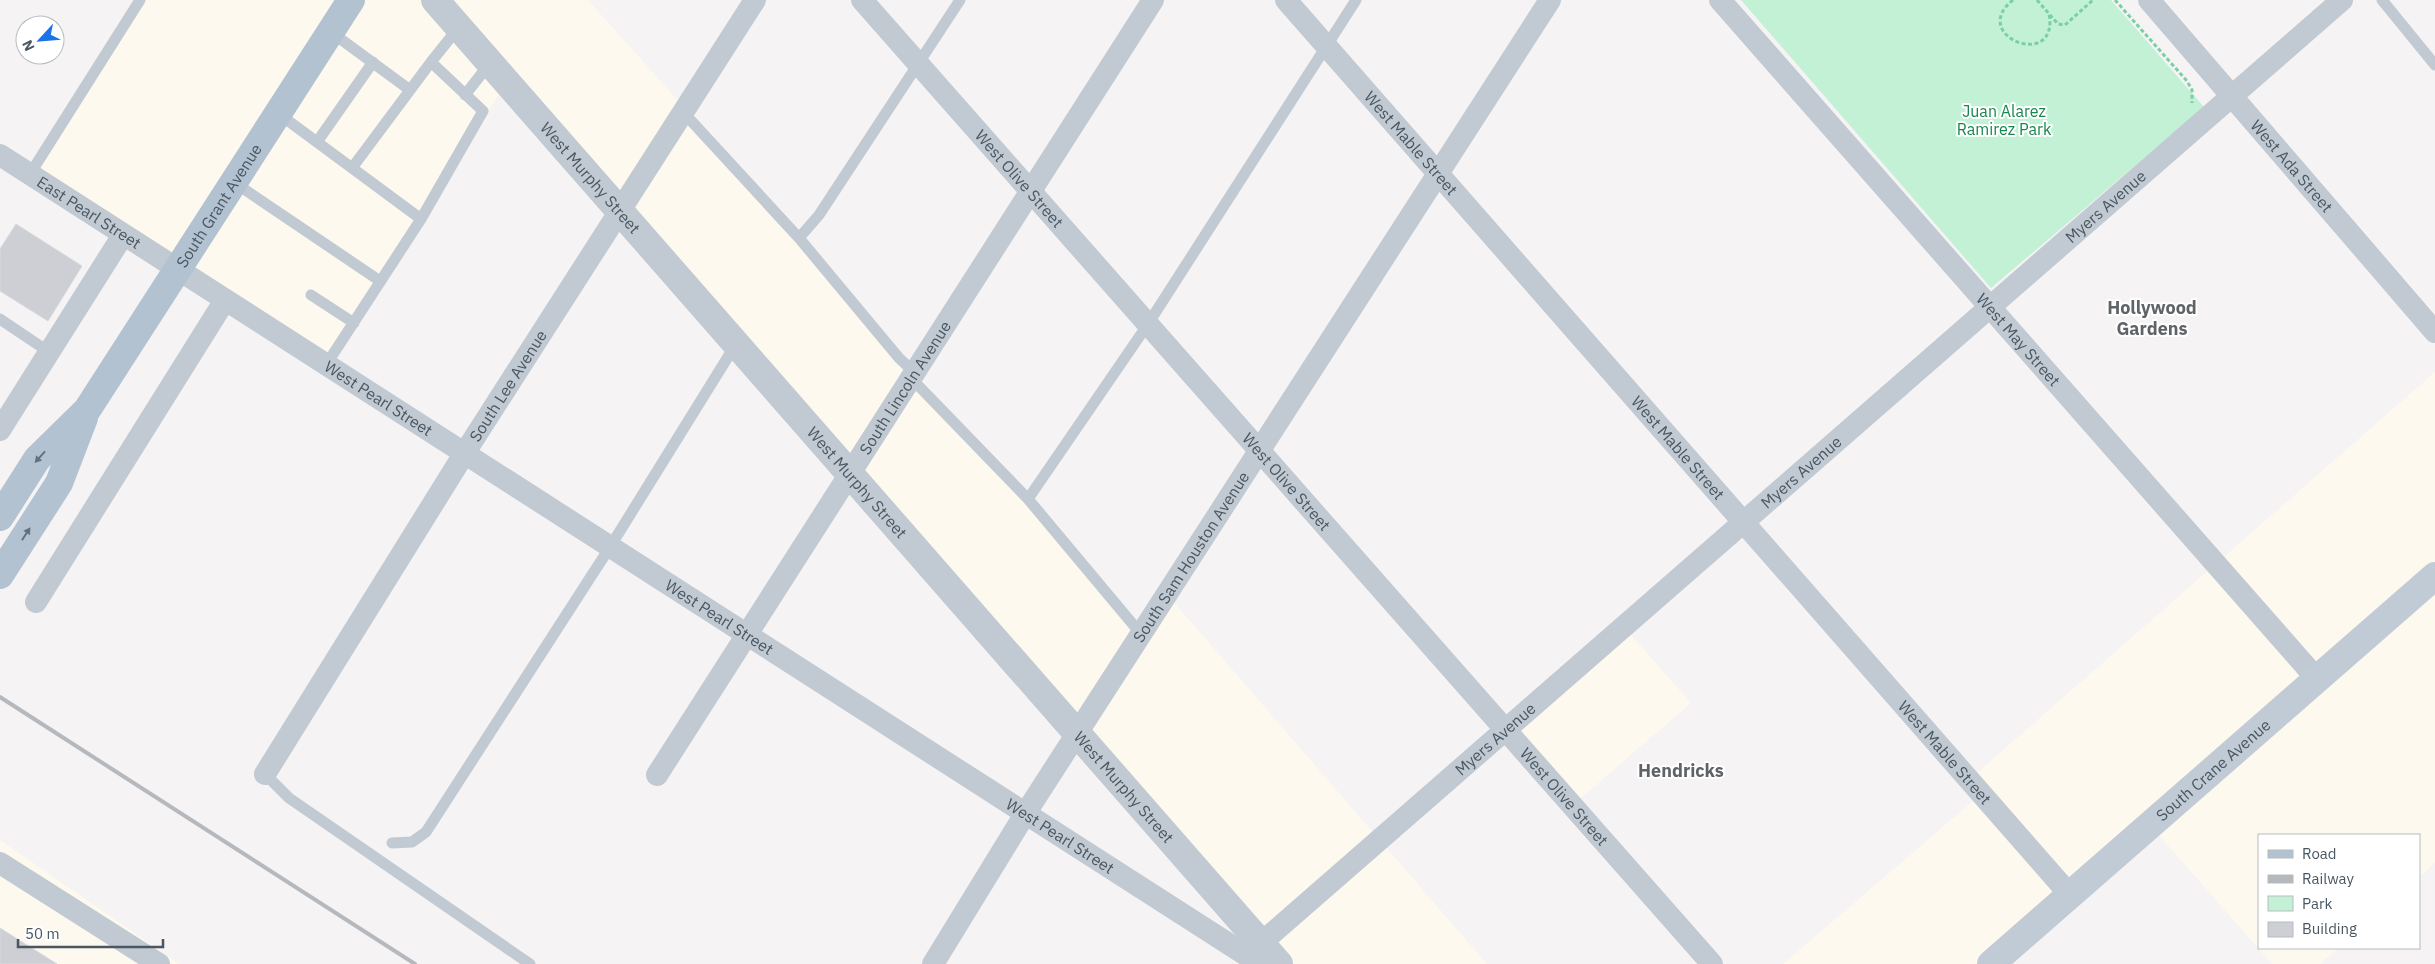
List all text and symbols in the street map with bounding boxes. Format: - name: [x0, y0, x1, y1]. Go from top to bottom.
- north arrow: [15, 15, 65, 65]
- text: N: [18, 37, 39, 54]
- street label: West Mable Street: [1360, 87, 1462, 199]
- park label: Juan Alarez Ramirez Park: [1957, 101, 2052, 139]
- street label: West Ada Street: [2247, 116, 2337, 216]
- street label: West Murphy Street: [536, 118, 645, 238]
- street label: West Olive Street: [971, 125, 1068, 232]
- street label: South Grant Avenue: [171, 140, 266, 271]
- street label: Myers Avenue: [2061, 166, 2150, 247]
- street label: East Pearl Street: [33, 172, 145, 253]
- street label: West May Street: [1972, 289, 2065, 390]
- district label: Hollywood Gardens: [2107, 296, 2197, 340]
- street label: South Lincoln Avenue: [855, 317, 955, 458]
- street label: South Lee Avenue: [465, 326, 551, 445]
- street label: West Pearl Street: [321, 356, 436, 440]
- street label: West Mable Street: [1627, 391, 1729, 504]
- street label: West Murphy Street: [803, 422, 911, 542]
- street label: West Olive Street: [1238, 428, 1335, 535]
- street label: Myers Avenue: [1757, 431, 1846, 513]
- one-way arrow: [35, 450, 46, 463]
- street label: South Sam Houston Avenue: [1128, 467, 1253, 646]
- one-way arrow: [22, 527, 31, 541]
- street label: West Pearl Street: [662, 575, 777, 659]
- street label: West Mable Street: [1894, 696, 1996, 808]
- street label: Myers Avenue: [1451, 698, 1540, 779]
- street label: South Crane Avenue: [2152, 714, 2275, 825]
- street label: West Murphy Street: [1070, 727, 1178, 847]
- street label: West Olive Street: [1516, 743, 1613, 850]
- district label: Hendricks: [1638, 759, 1724, 782]
- street label: West Pearl Street: [1002, 794, 1118, 878]
- legend: [2258, 834, 2420, 949]
- text: Road: [2302, 844, 2337, 863]
- text: Railway: [2302, 869, 2355, 888]
- text: Park: [2302, 894, 2332, 913]
- scale bar: [18, 916, 162, 948]
- text: Building: [2302, 919, 2357, 938]
- text: 50 m: [25, 924, 60, 943]

